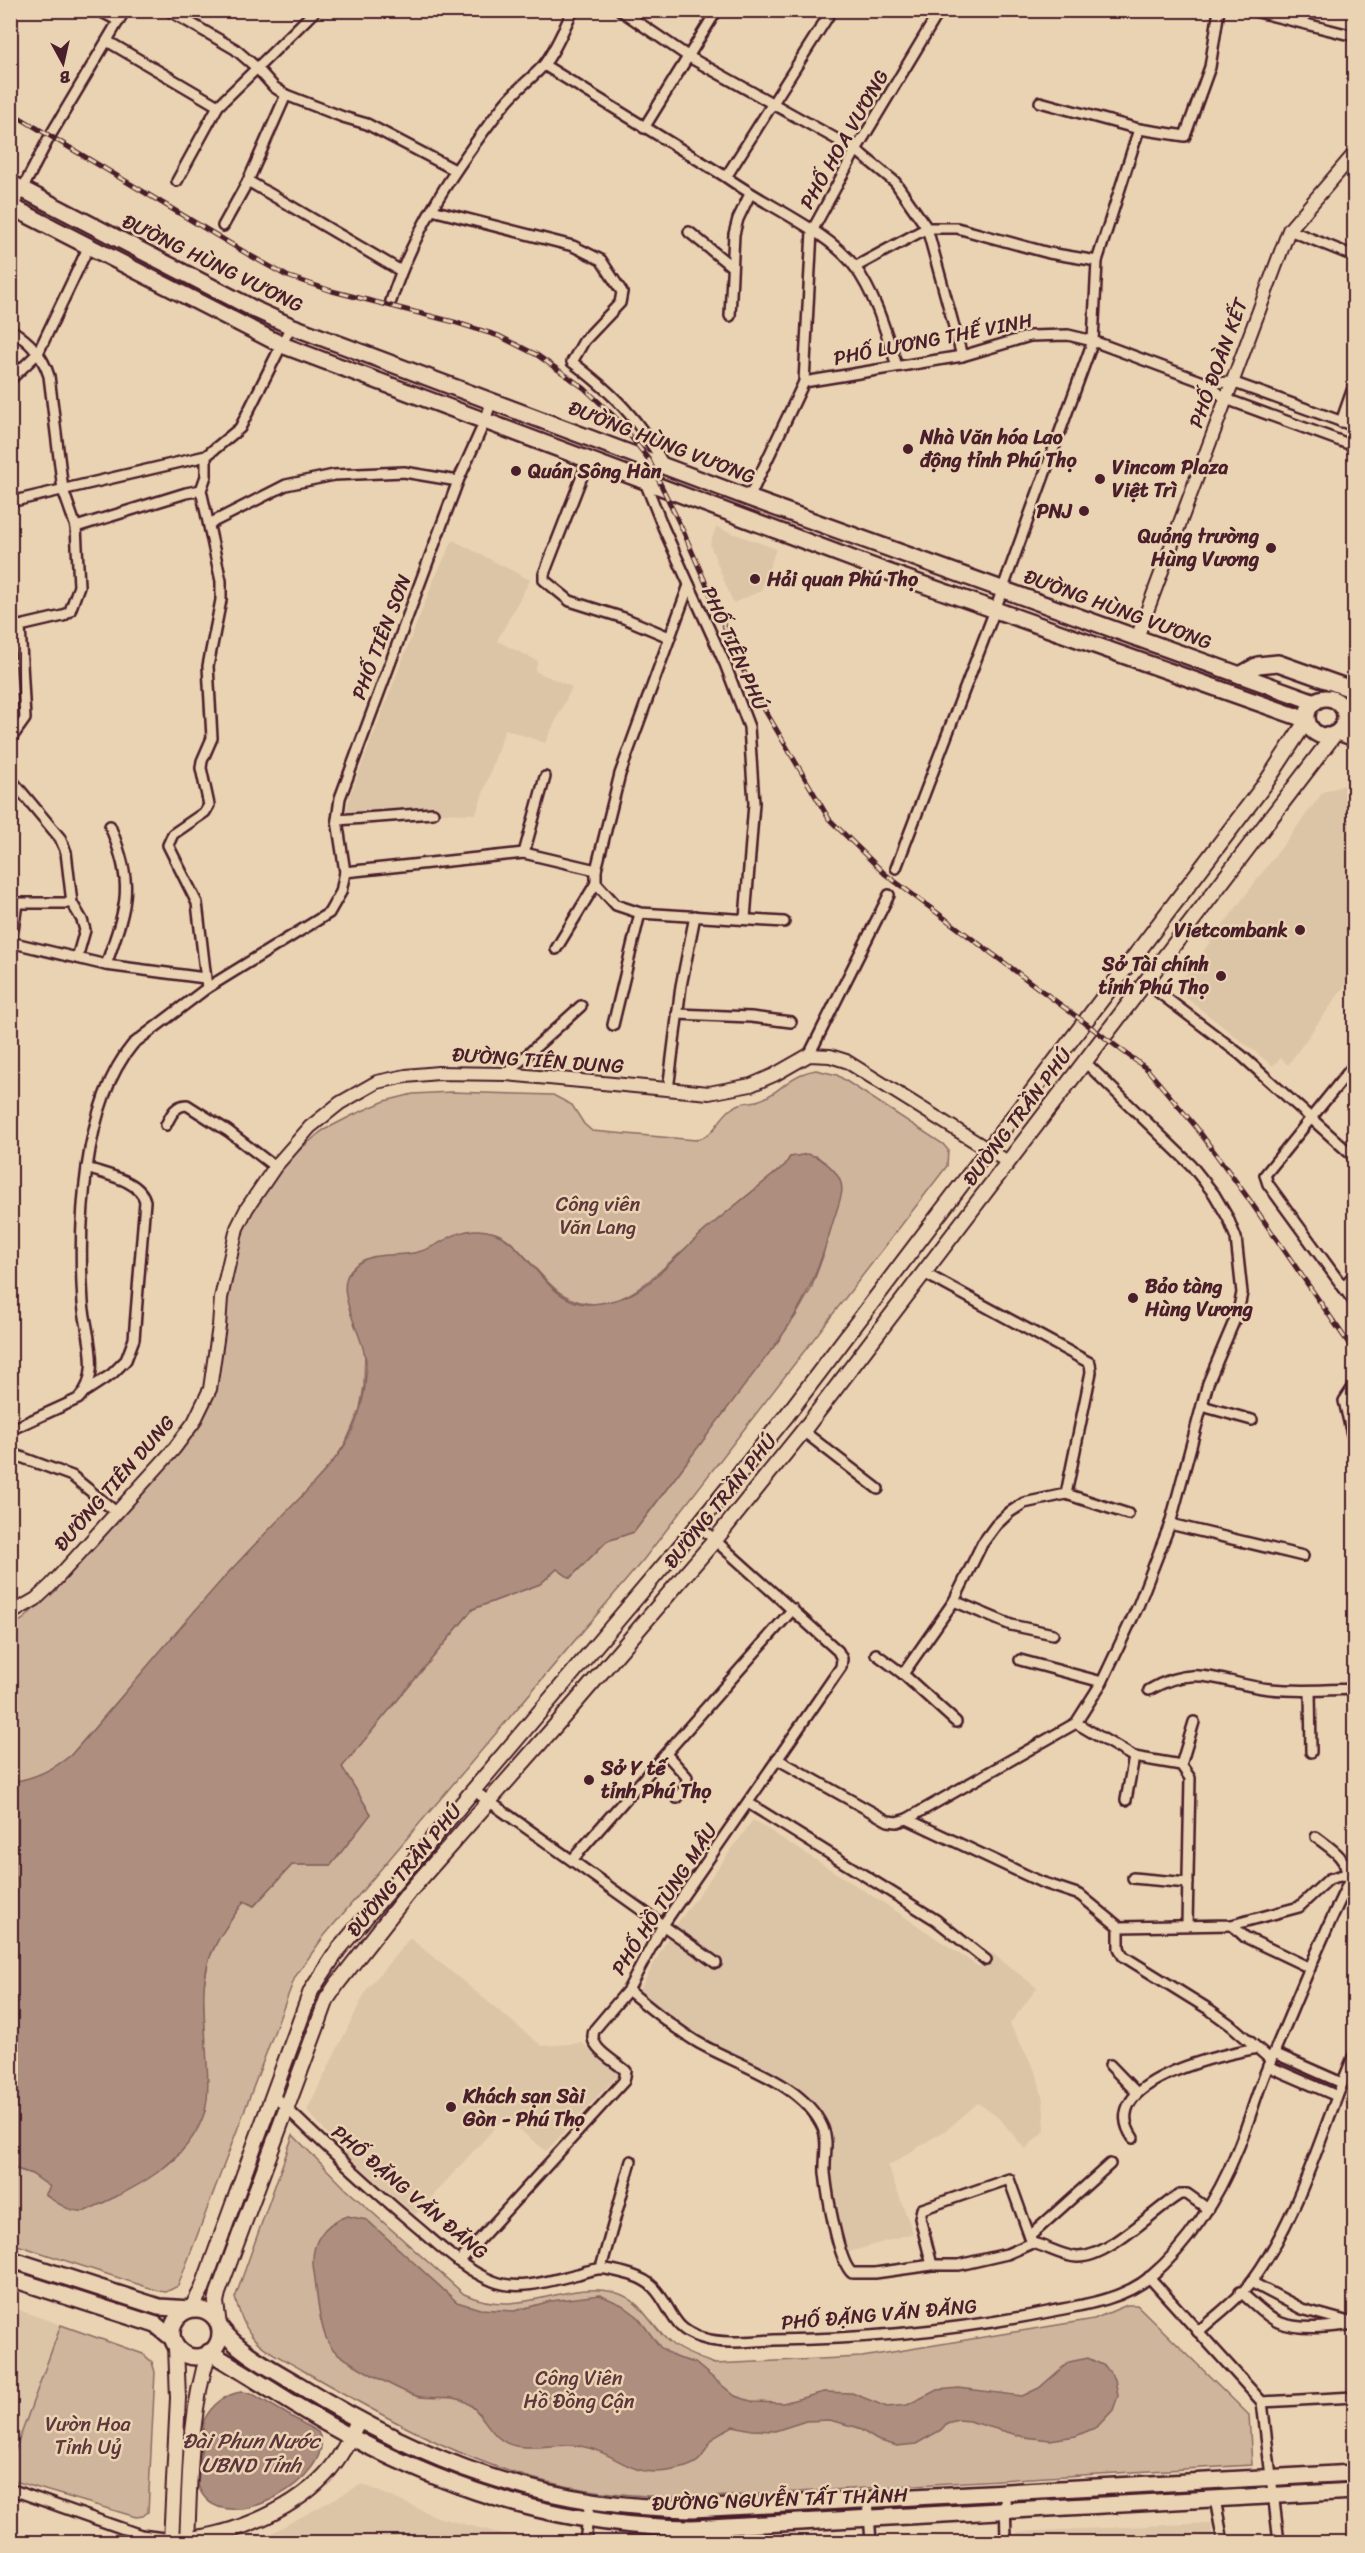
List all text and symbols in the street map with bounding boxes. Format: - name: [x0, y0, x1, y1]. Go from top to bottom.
- north arrow: [33, 33, 93, 93]
- text: B: [57, 62, 72, 93]
- street label: PHỐ HOA VƯƠNG: [790, 63, 899, 216]
- street label: ĐƯỜNG HÙNG VƯƠNG: [116, 204, 310, 323]
- street label: PHỐ ĐOÀN KẾT: [1179, 292, 1259, 433]
- street label: PHỐ LƯƠNG THẾ VINH: [830, 303, 1036, 376]
- street label: ĐƯỜNG HÙNG VƯƠNG: [563, 391, 761, 494]
- place label: Nhà Văn hóa Lao động tỉnh Phú Thọ: [919, 420, 1077, 478]
- marker: Nhà Văn hóa Lao động tỉnh Phú Thọ: [901, 442, 915, 456]
- place label: Vincom Plaza Việt Trì: [1112, 450, 1228, 508]
- place label: Quán Sông Hàn: [528, 454, 662, 489]
- marker: Quán Sông Hàn: [509, 464, 523, 478]
- marker: Vincom Plaza Việt Trì: [1093, 472, 1107, 486]
- place label: PNJ: [1036, 494, 1073, 529]
- marker: PNJ: [1077, 504, 1091, 518]
- place label: Quảng trường Hùng Vương: [1138, 519, 1259, 577]
- marker: Quảng trường Hùng Vương: [1264, 541, 1278, 555]
- street label: ĐƯỜNG HÙNG VƯƠNG: [1019, 559, 1217, 660]
- place label: Hải quan Phú Thọ: [766, 562, 919, 597]
- street label: PHỐ TIÊN SƠN: [341, 569, 422, 705]
- marker: Hải quan Phú Thọ: [748, 572, 762, 586]
- street label: PHỐ TIÊN PHÚ: [692, 580, 778, 717]
- place label: Vietcombank: [1174, 913, 1288, 948]
- marker: Vietcombank: [1293, 923, 1307, 937]
- place label: Sở Tài chính tỉnh Phú Thọ: [1098, 947, 1210, 1005]
- marker: Sở Tài chính tỉnh Phú Thọ: [1214, 969, 1228, 983]
- street label: ĐƯỜNG TIÊN DUNG: [451, 1037, 625, 1084]
- street label: ĐƯỜNG TRẦN PHÚ: [954, 1040, 1082, 1194]
- park label: Công viên Văn Lang: [556, 1187, 641, 1245]
- place label: Bảo tàng Hùng Vương: [1144, 1269, 1253, 1327]
- marker: Bảo tàng Hùng Vương: [1126, 1291, 1140, 1305]
- street label: ĐƯỜNG TIÊN DUNG: [45, 1407, 184, 1560]
- street label: ĐƯỜNG TRẦN PHÚ: [655, 1425, 787, 1577]
- place label: Sở Y tế tỉnh Phú Thọ: [600, 1751, 712, 1809]
- marker: Sở Y tế tỉnh Phú Thọ: [582, 1773, 596, 1787]
- street label: ĐƯỜNG TRẦN PHÚ: [338, 1795, 472, 1945]
- street label: PHỐ HỒ TÙNG MẬU: [602, 1815, 727, 1982]
- place label: Khách sạn Sài Gòn - Phú Thọ: [462, 2079, 586, 2137]
- marker: Khách sạn Sài Gòn - Phú Thọ: [444, 2100, 458, 2114]
- street label: PHỐ ĐẶNG VĂN ĐĂNG: [323, 2116, 496, 2269]
- street label: PHỐ ĐẶNG VĂN ĐĂNG: [780, 2288, 979, 2341]
- park label: Công Viên Hồ Đồng Cận: [523, 2361, 635, 2419]
- park label: Vườn Hoa Tỉnh Uỷ: [45, 2407, 132, 2465]
- water label: Đài Phun Nước UBND Tỉnh: [183, 2422, 322, 2484]
- street label: ĐƯỜNG NGUYỄN TẤT THÀNH: [652, 2478, 909, 2521]

